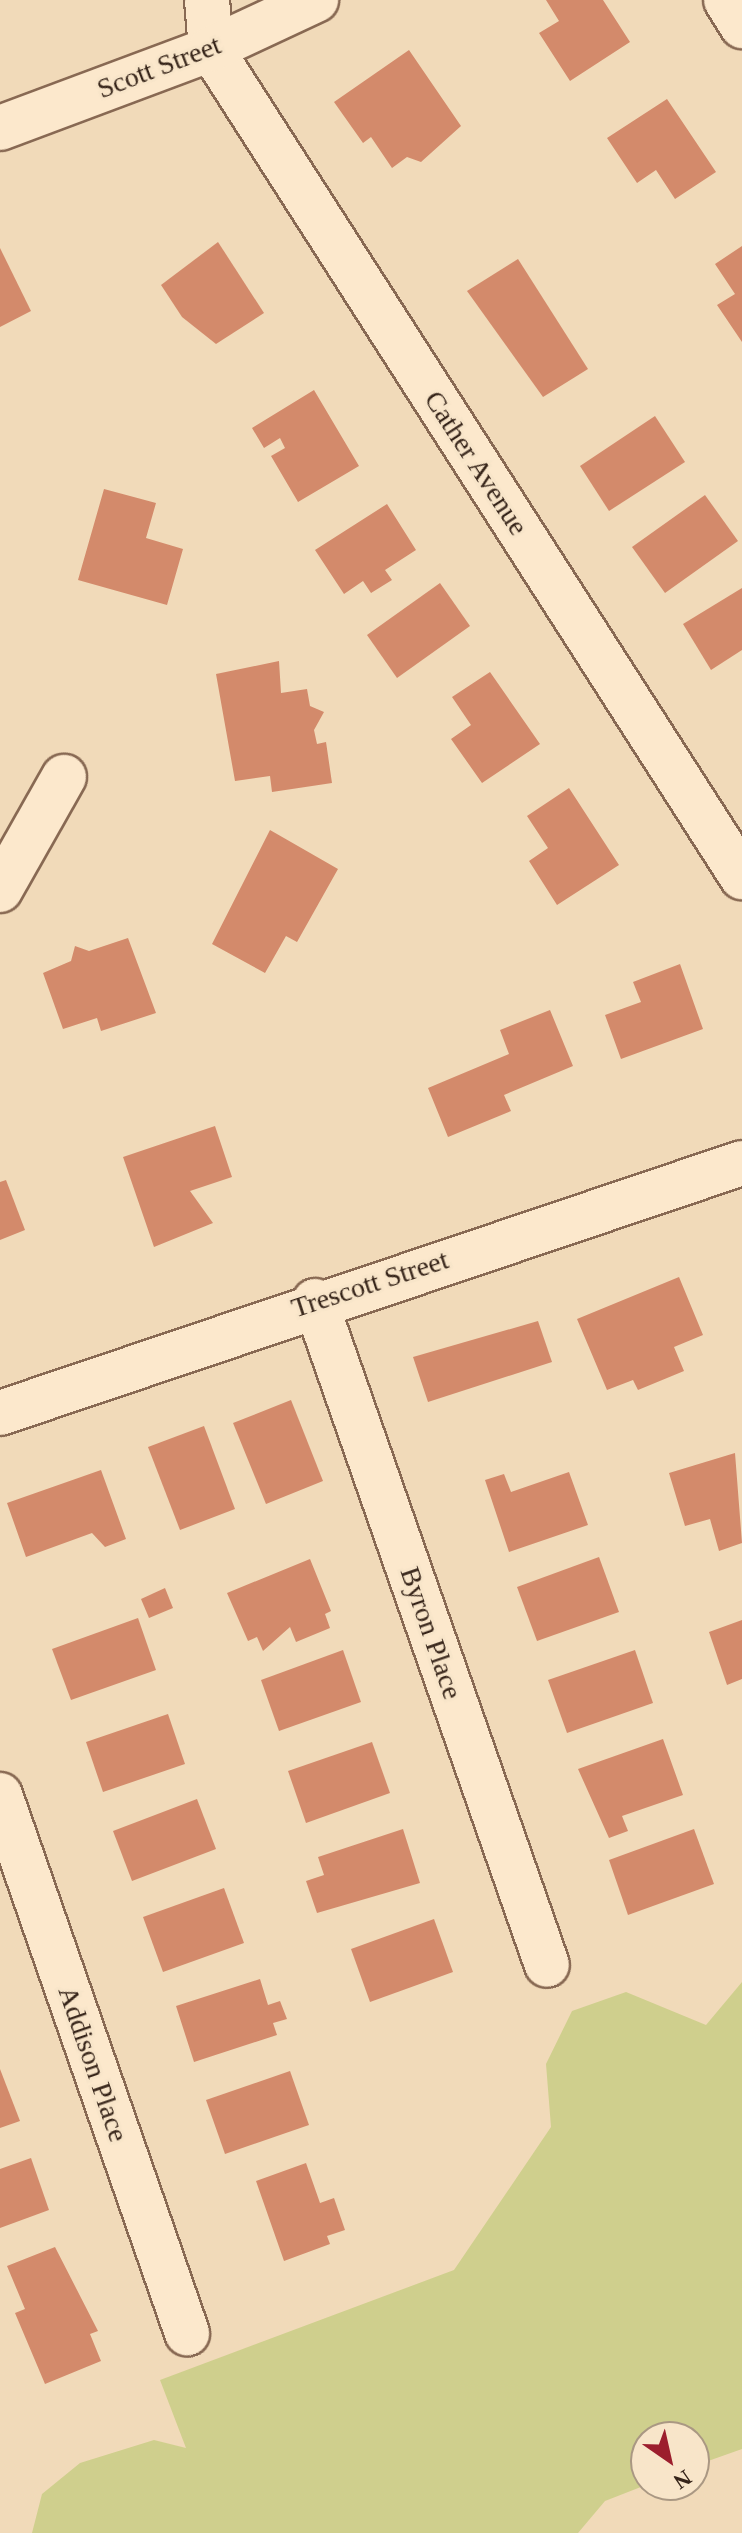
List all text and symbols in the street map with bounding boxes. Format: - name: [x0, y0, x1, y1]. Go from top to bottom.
- street label: Scott Street: [92, 28, 226, 106]
- street label: Cather Avenue: [417, 384, 535, 542]
- street label: Trescott Street: [287, 1243, 453, 1325]
- street label: Byron Place: [393, 1562, 469, 1704]
- street label: Addison Place: [51, 1982, 135, 2146]
- north arrow: [630, 2421, 710, 2501]
- text: N: [669, 2465, 696, 2494]

